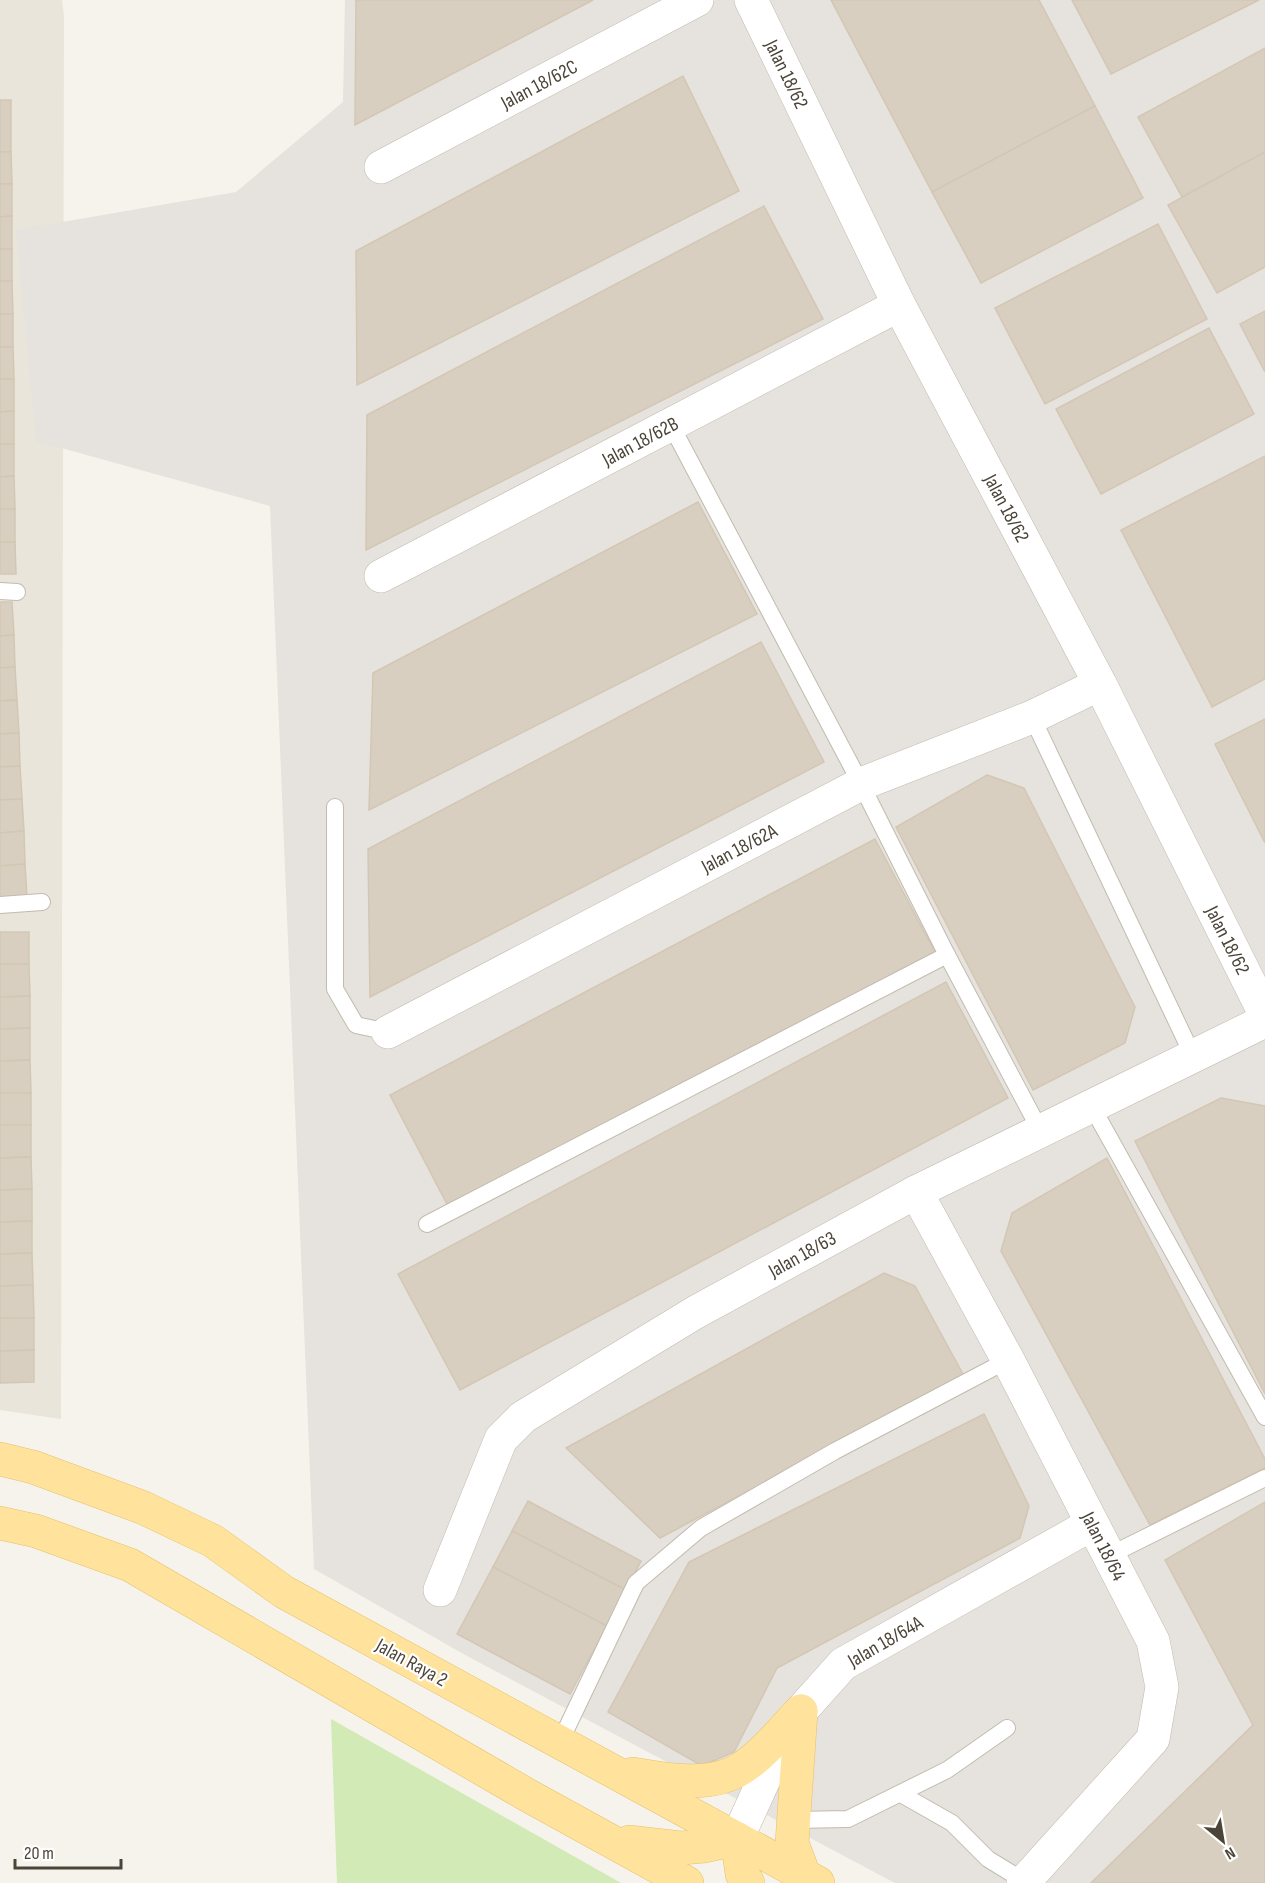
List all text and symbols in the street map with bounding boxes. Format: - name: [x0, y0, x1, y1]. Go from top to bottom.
- street label: Jalan 18/62: [759, 35, 813, 113]
- street label: Jalan 18/62C: [496, 55, 582, 116]
- street label: Jalan 18/62B: [597, 412, 683, 472]
- street label: Jalan 18/62: [978, 469, 1034, 547]
- street label: Jalan 18/62A: [697, 819, 782, 879]
- street label: Jalan 18/62: [1199, 901, 1255, 979]
- street label: Jalan 18/63: [764, 1227, 841, 1284]
- street label: Jalan 18/64: [1075, 1507, 1131, 1585]
- street label: Jalan 18/64A: [843, 1611, 928, 1673]
- street label: Jalan Raya 2: [371, 1633, 451, 1692]
- north arrow: [1193, 1811, 1253, 1871]
- scale bar: [15, 1832, 122, 1870]
- text: N: [1221, 1842, 1238, 1863]
- text: 20 m: [24, 1843, 54, 1864]

